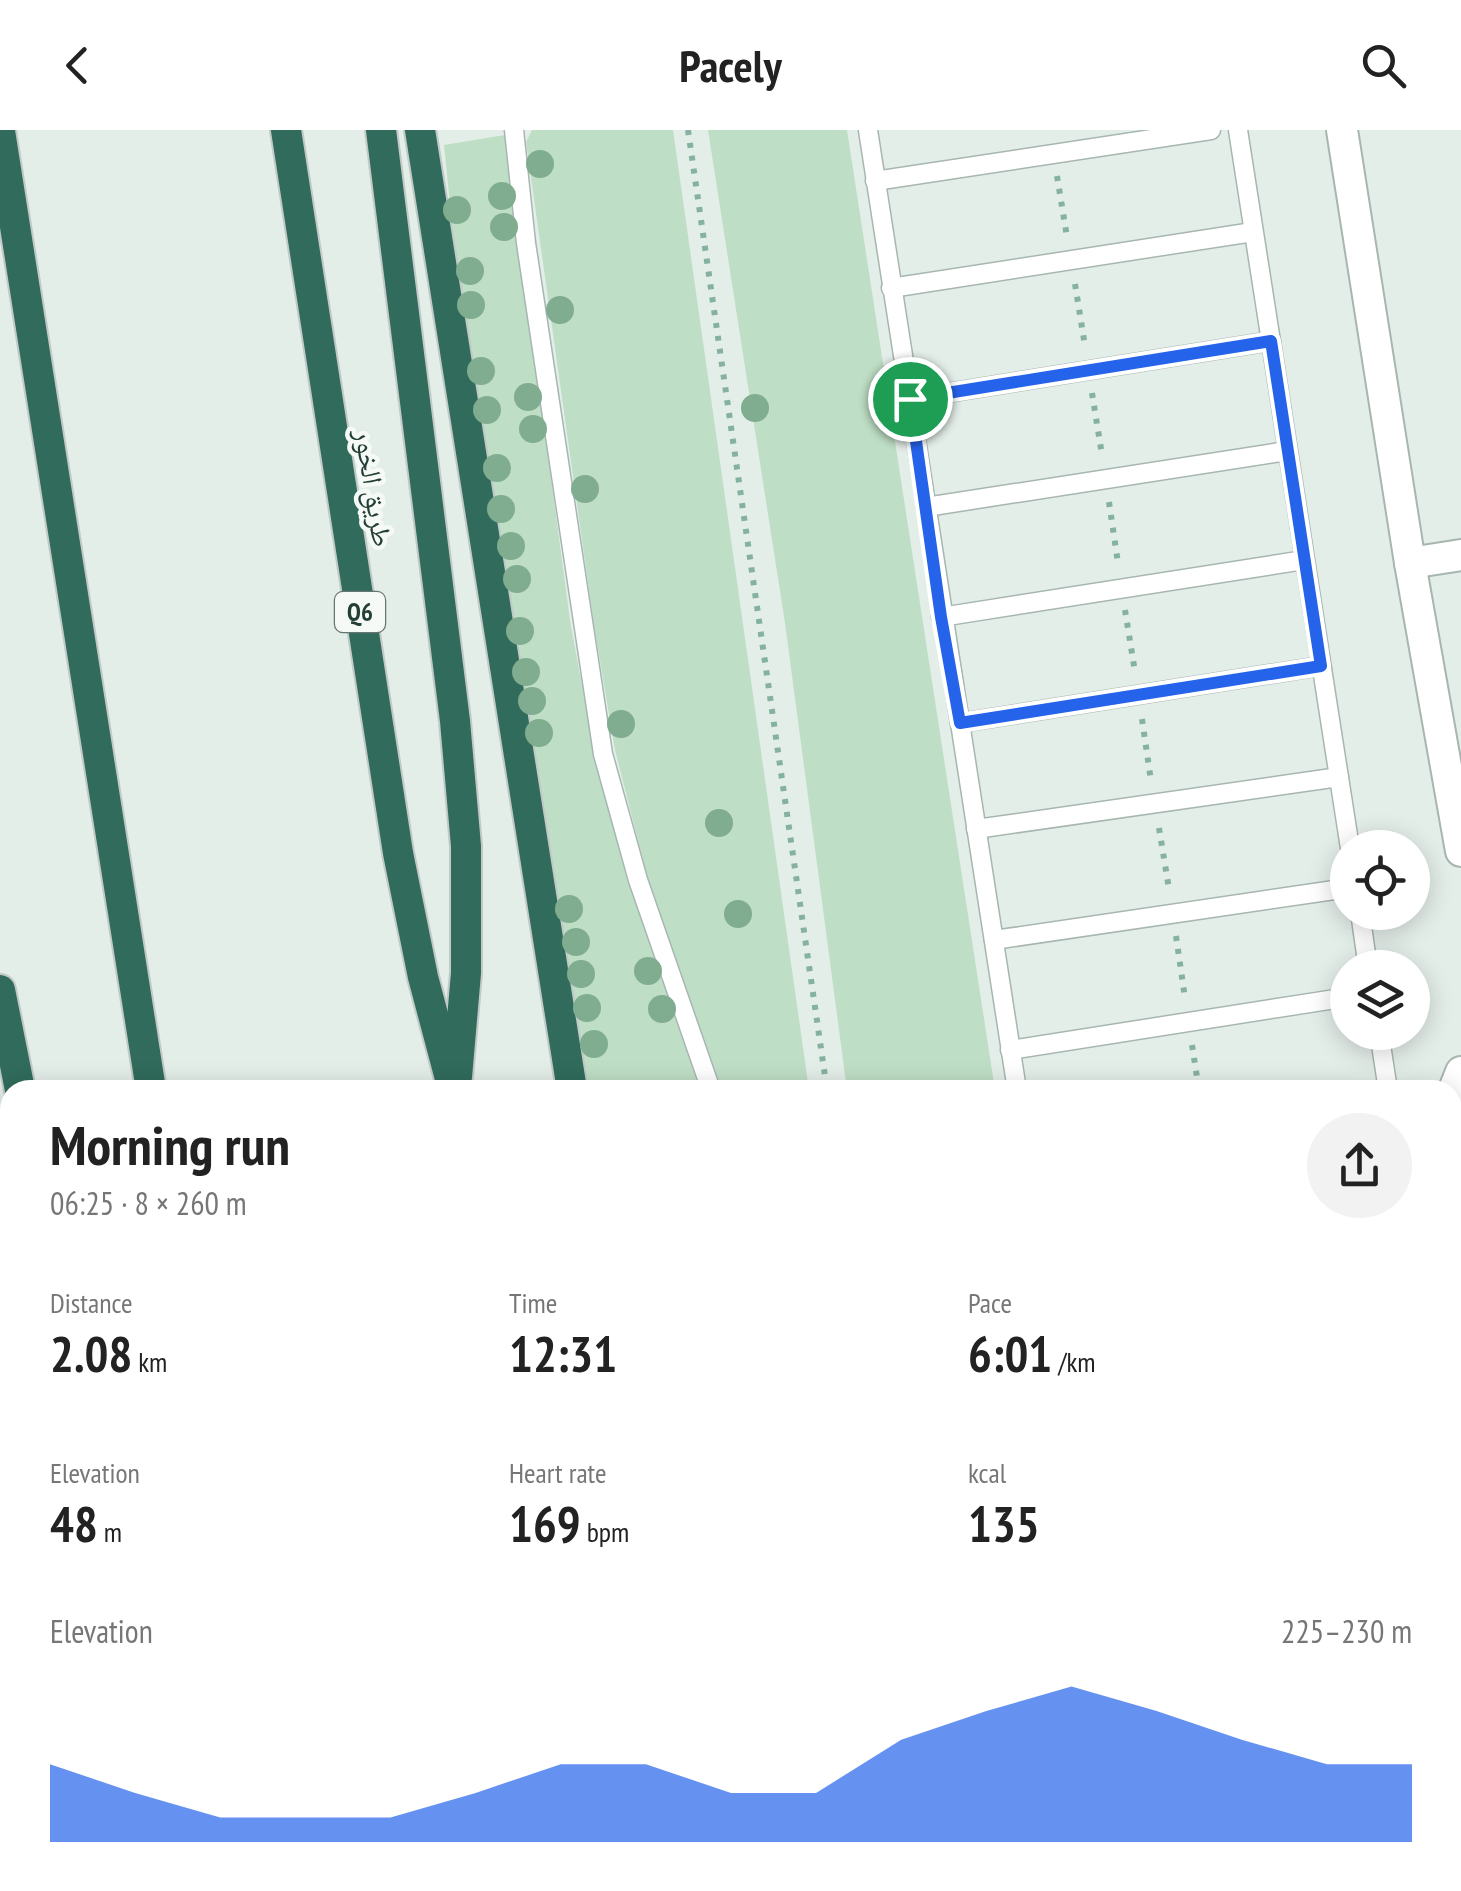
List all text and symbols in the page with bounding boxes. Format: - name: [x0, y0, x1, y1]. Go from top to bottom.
- text: Pacely: [679, 36, 782, 94]
- icon: back: [50, 38, 105, 93]
- icon: search: [1356, 38, 1411, 93]
- pin: [868, 357, 953, 442]
- icon: arrive: [883, 372, 938, 427]
- street label: طريق الخور: [347, 426, 402, 549]
- road number: Q6: [335, 592, 385, 632]
- map controls: [1330, 830, 1430, 1050]
- button: locate: [1330, 830, 1430, 930]
- button: layers: [1330, 950, 1430, 1050]
- text: Morning run: [50, 1109, 290, 1180]
- button: share: [1307, 1113, 1412, 1218]
- text: 06:25 · 8 × 260 m: [50, 1182, 247, 1224]
- text: Distance: [50, 1284, 133, 1321]
- text: Time: [509, 1284, 557, 1321]
- text: Pace: [968, 1284, 1012, 1321]
- text: 2.08: [50, 1321, 132, 1386]
- text: 12:31: [509, 1321, 617, 1386]
- text: 6:01: [968, 1321, 1052, 1386]
- text: km: [132, 1343, 167, 1380]
- text: /km: [1052, 1343, 1096, 1380]
- text: Elevation: [50, 1454, 140, 1491]
- text: Heart rate: [509, 1454, 607, 1491]
- text: kcal: [968, 1454, 1006, 1491]
- text: 48: [50, 1491, 98, 1556]
- text: 169: [509, 1491, 581, 1556]
- text: 135: [968, 1491, 1040, 1556]
- text: m: [98, 1513, 122, 1550]
- text: bpm: [581, 1513, 629, 1550]
- text: Elevation: [50, 1610, 153, 1652]
- text: 225–230 m: [1281, 1610, 1412, 1652]

